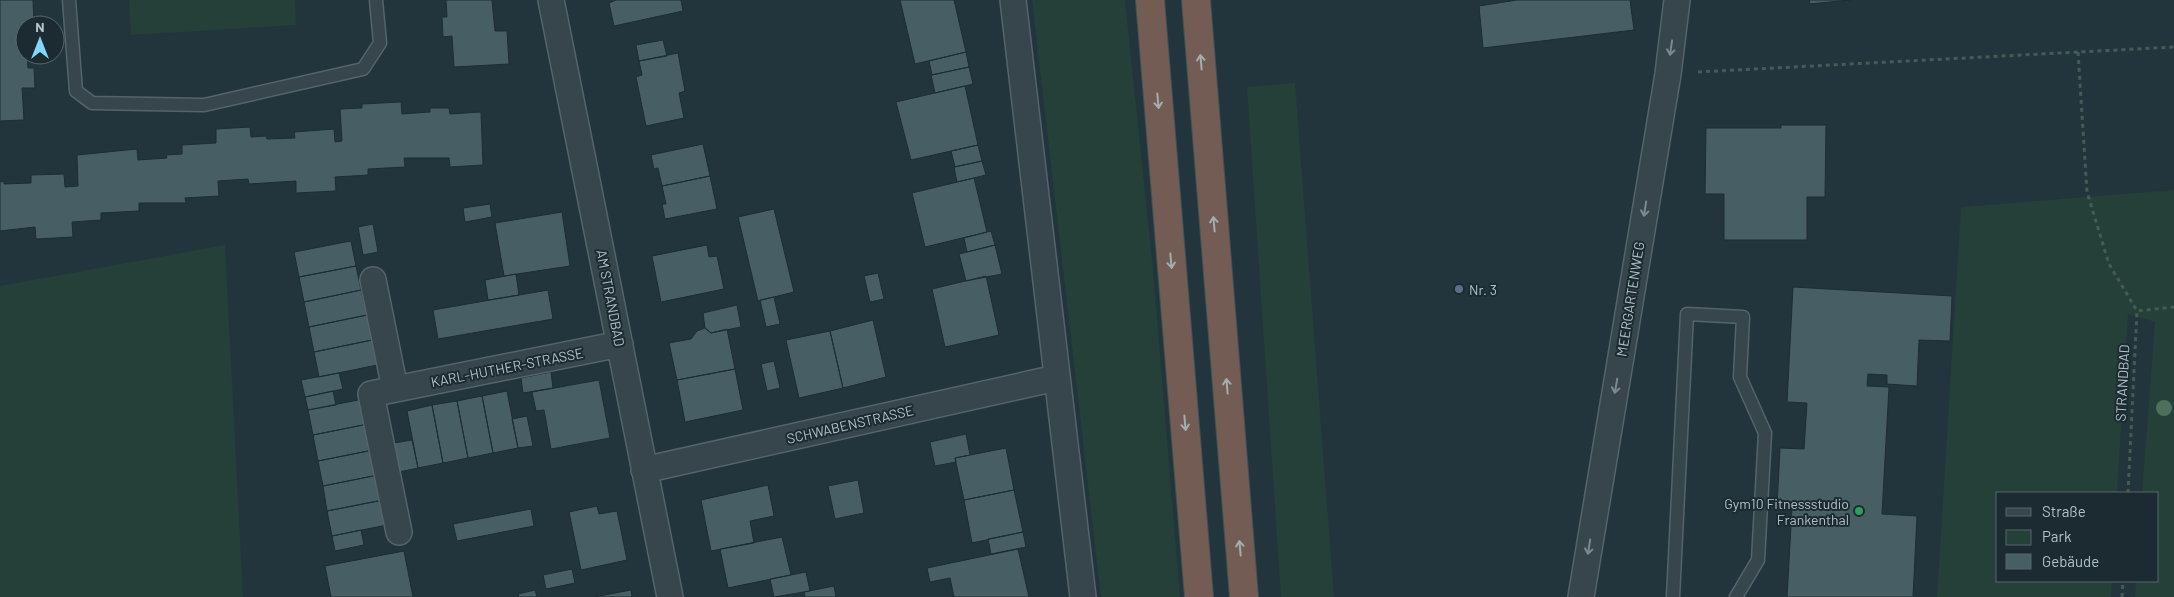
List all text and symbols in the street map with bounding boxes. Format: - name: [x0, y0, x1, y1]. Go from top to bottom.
- north arrow: [15, 15, 65, 65]
- text: N: [35, 18, 45, 35]
- one-way arrow: [1666, 40, 1676, 56]
- one-way arrow: [1197, 55, 1206, 71]
- one-way arrow: [1154, 93, 1163, 109]
- one-way arrow: [1640, 200, 1650, 216]
- one-way arrow: [1210, 217, 1219, 233]
- street label: MEERGARTENWEG: [1613, 240, 1647, 358]
- street label: AM STRANDBAD: [593, 248, 629, 348]
- one-way arrow: [1167, 253, 1176, 269]
- place label: Nr. 3: [1469, 281, 1497, 298]
- marker: Nr. 3: [1453, 283, 1465, 295]
- street label: KARL-HUTHER-STRASSE: [429, 344, 585, 390]
- street label: STRANDBAD: [2111, 344, 2133, 422]
- one-way arrow: [1610, 378, 1620, 394]
- one-way arrow: [1223, 379, 1232, 395]
- street label: SCHWABENSTRASSE: [785, 401, 915, 447]
- one-way arrow: [1180, 415, 1189, 431]
- legend: [1996, 492, 2159, 582]
- place label: Gym10 Fitnessstudio Frankenthal: [1724, 495, 1849, 528]
- text: Straße: [2042, 502, 2086, 520]
- marker: Gym10 Fitnessstudio Frankenthal: [1853, 505, 1865, 517]
- text: Park: [2042, 527, 2072, 545]
- one-way arrow: [1584, 538, 1594, 554]
- one-way arrow: [1235, 541, 1245, 557]
- text: Gebäude: [2042, 552, 2099, 570]

